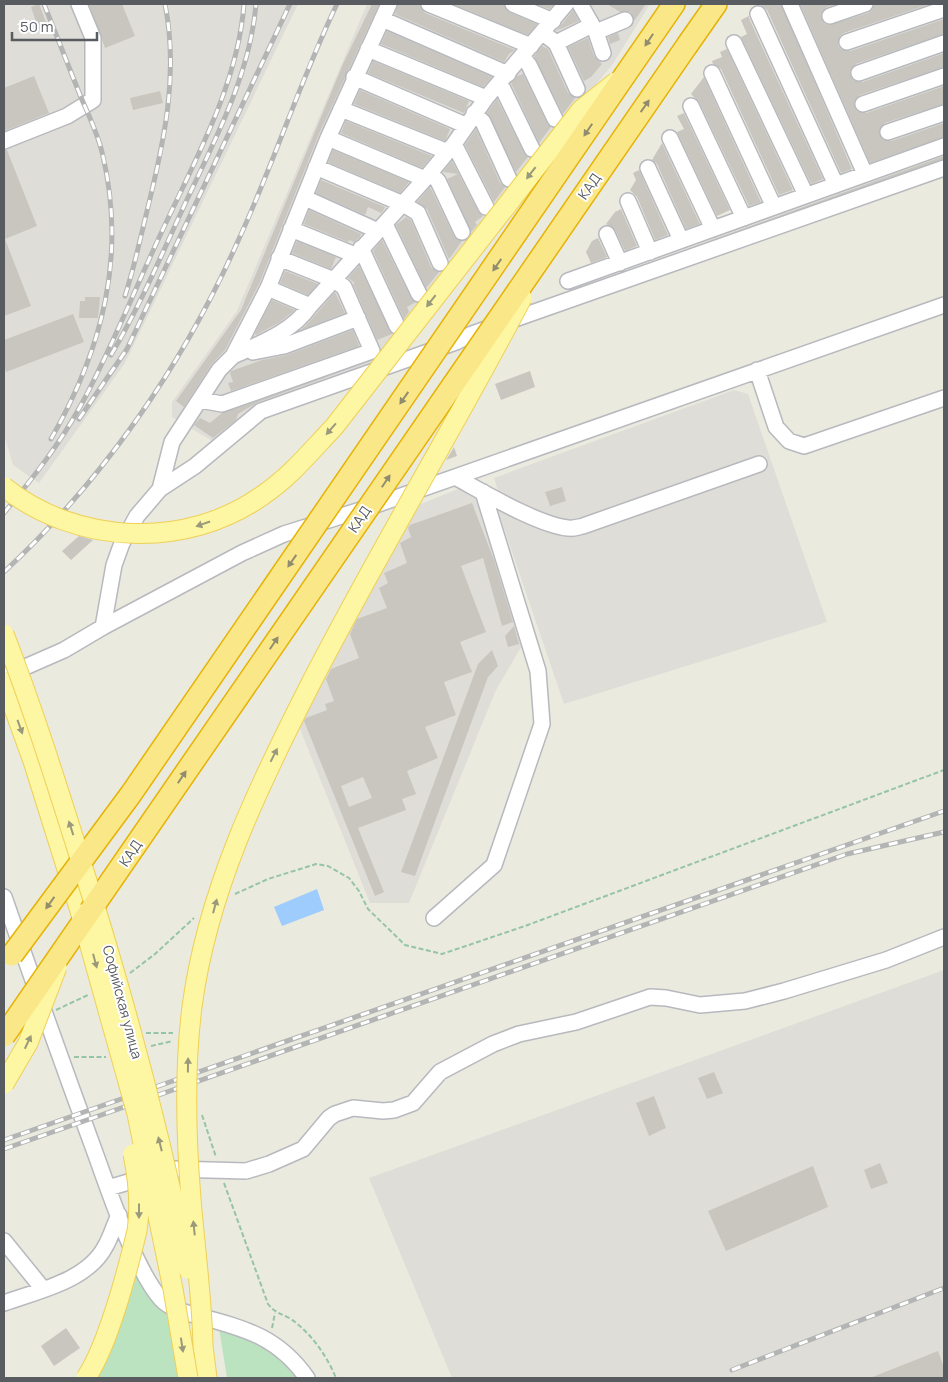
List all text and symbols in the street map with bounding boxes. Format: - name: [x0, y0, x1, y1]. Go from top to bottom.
- scale bar: [12, 10, 98, 42]
- text: 50 m: [20, 16, 54, 37]
- one-way arrow: [644, 33, 654, 46]
- one-way arrow: [640, 99, 650, 113]
- one-way arrow: [583, 124, 593, 137]
- one-way arrow: [526, 166, 537, 179]
- street label: КАД: [573, 169, 605, 203]
- one-way arrow: [492, 258, 501, 271]
- one-way arrow: [426, 294, 437, 307]
- one-way arrow: [399, 392, 409, 405]
- one-way arrow: [325, 423, 337, 435]
- one-way arrow: [381, 474, 391, 487]
- street label: КАД: [343, 502, 375, 536]
- one-way arrow: [195, 520, 210, 528]
- one-way arrow: [287, 554, 297, 568]
- one-way arrow: [269, 637, 279, 650]
- one-way arrow: [16, 720, 24, 735]
- one-way arrow: [270, 748, 278, 762]
- one-way arrow: [177, 770, 187, 784]
- one-way arrow: [66, 820, 74, 835]
- street label: КАД: [114, 836, 146, 870]
- one-way arrow: [45, 896, 56, 909]
- one-way arrow: [212, 898, 220, 913]
- street label: Софийская улица: [99, 943, 147, 1061]
- one-way arrow: [91, 953, 99, 968]
- one-way arrow: [24, 1035, 32, 1049]
- one-way arrow: [184, 1057, 192, 1073]
- one-way arrow: [156, 1137, 164, 1152]
- one-way arrow: [135, 1203, 143, 1219]
- one-way arrow: [190, 1219, 198, 1235]
- one-way arrow: [179, 1338, 187, 1354]

